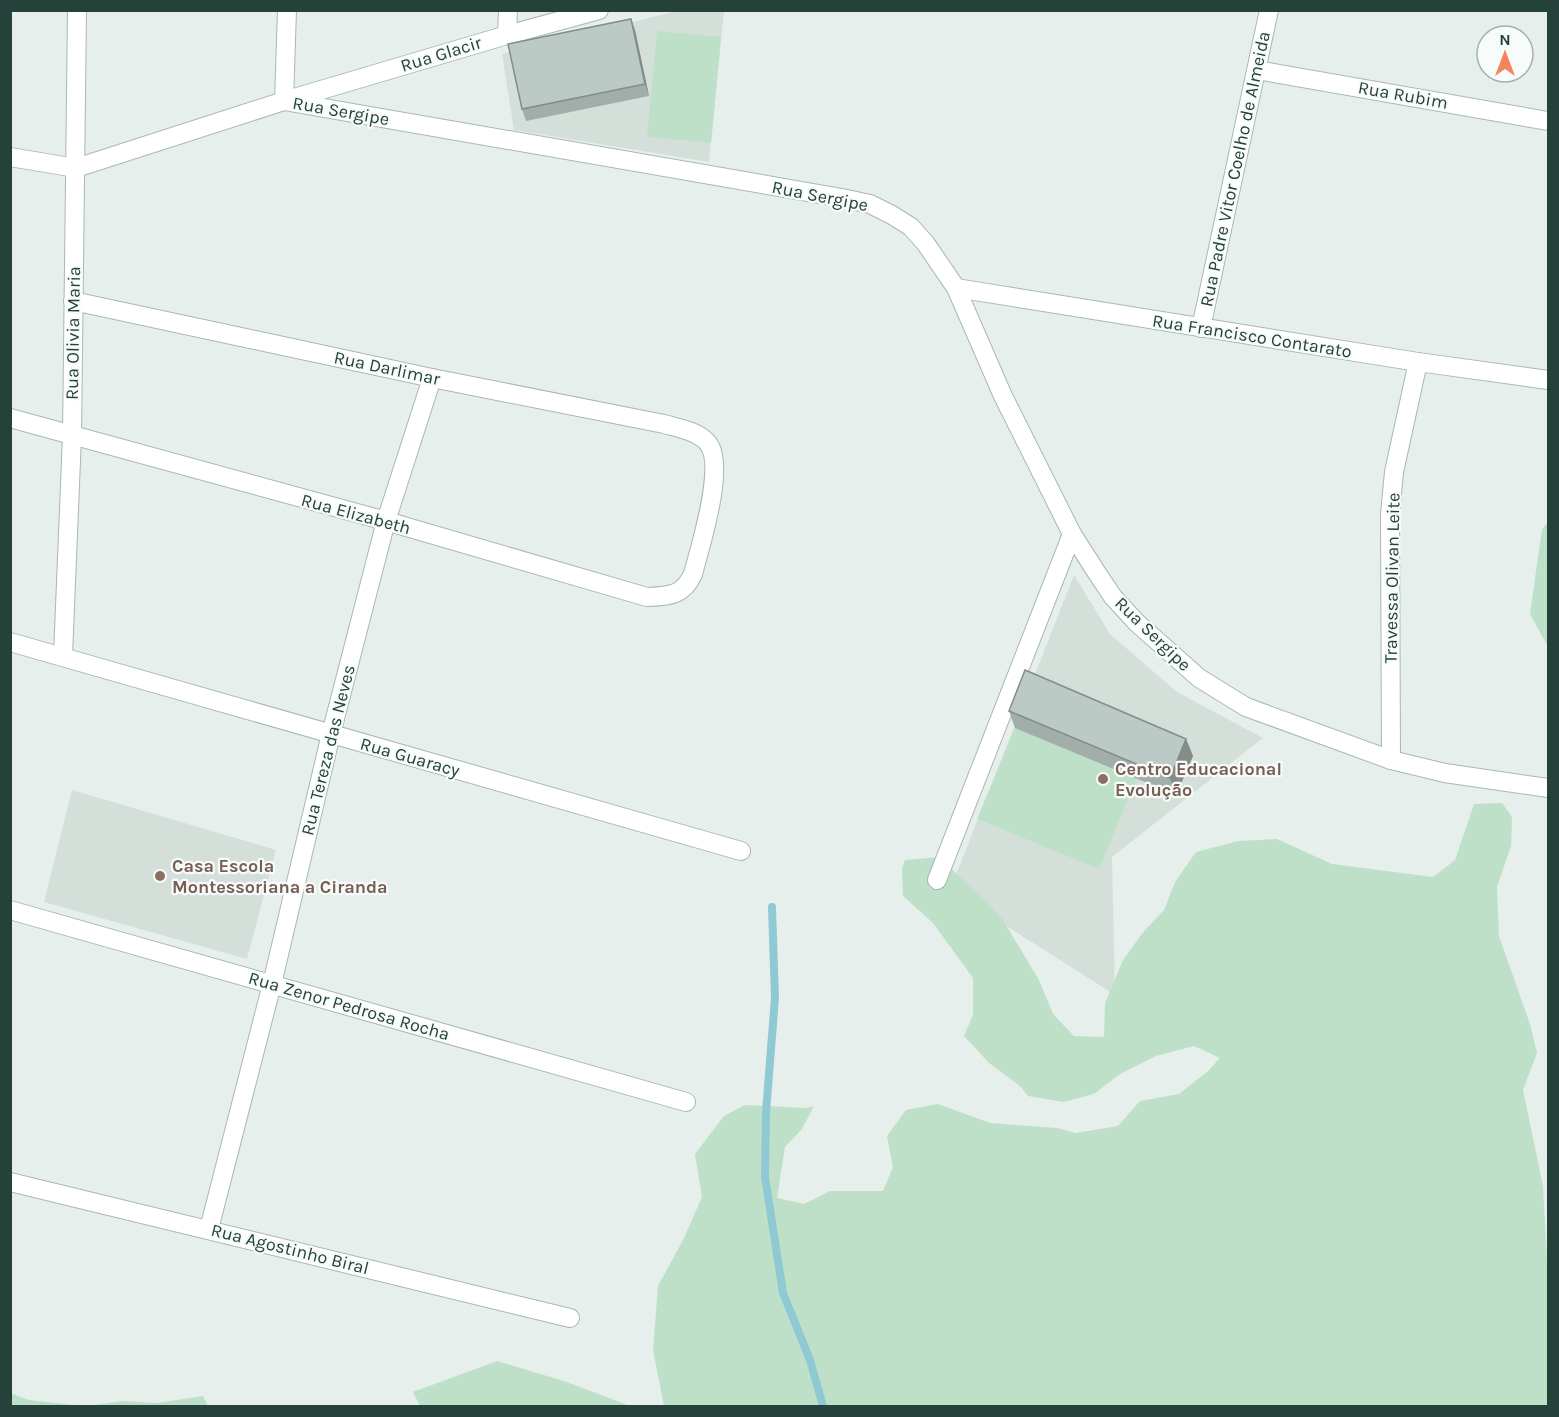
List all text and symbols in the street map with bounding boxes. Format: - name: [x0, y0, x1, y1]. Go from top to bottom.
- north arrow: [1475, 24, 1535, 84]
- street label: Rua Padre Vitor Coelho de Almeida: [1195, 29, 1275, 309]
- text: N: [1499, 30, 1511, 49]
- street label: Rua Glacir: [398, 31, 485, 77]
- street label: Rua Rubim: [1356, 76, 1450, 114]
- street label: Rua Sergipe: [291, 92, 391, 130]
- street label: Rua Sergipe: [770, 176, 870, 216]
- street label: Rua Olivia Maria: [61, 266, 85, 400]
- street label: Rua Francisco Contarato: [1151, 309, 1353, 363]
- street label: Rua Darlimar: [332, 346, 443, 390]
- street label: Rua Elizabeth: [299, 489, 413, 539]
- street label: Travessa Olivan Leite: [1380, 492, 1404, 664]
- street label: Rua Sergipe: [1110, 592, 1196, 676]
- street label: Rua Tereza das Neves: [296, 662, 360, 838]
- street label: Rua Guaracy: [358, 732, 463, 782]
- place label: Centro Educacional Evolução: [1115, 758, 1282, 801]
- marker: Centro Educacional Evolução: [1096, 772, 1110, 786]
- place label: Casa Escola Montessoriana a Ciranda: [172, 855, 388, 898]
- marker: Casa Escola Montessoriana a Ciranda: [153, 869, 167, 883]
- street label: Rua Zenor Pedrosa Rocha: [246, 967, 452, 1045]
- street label: Rua Agostinho Biral: [209, 1219, 371, 1279]

